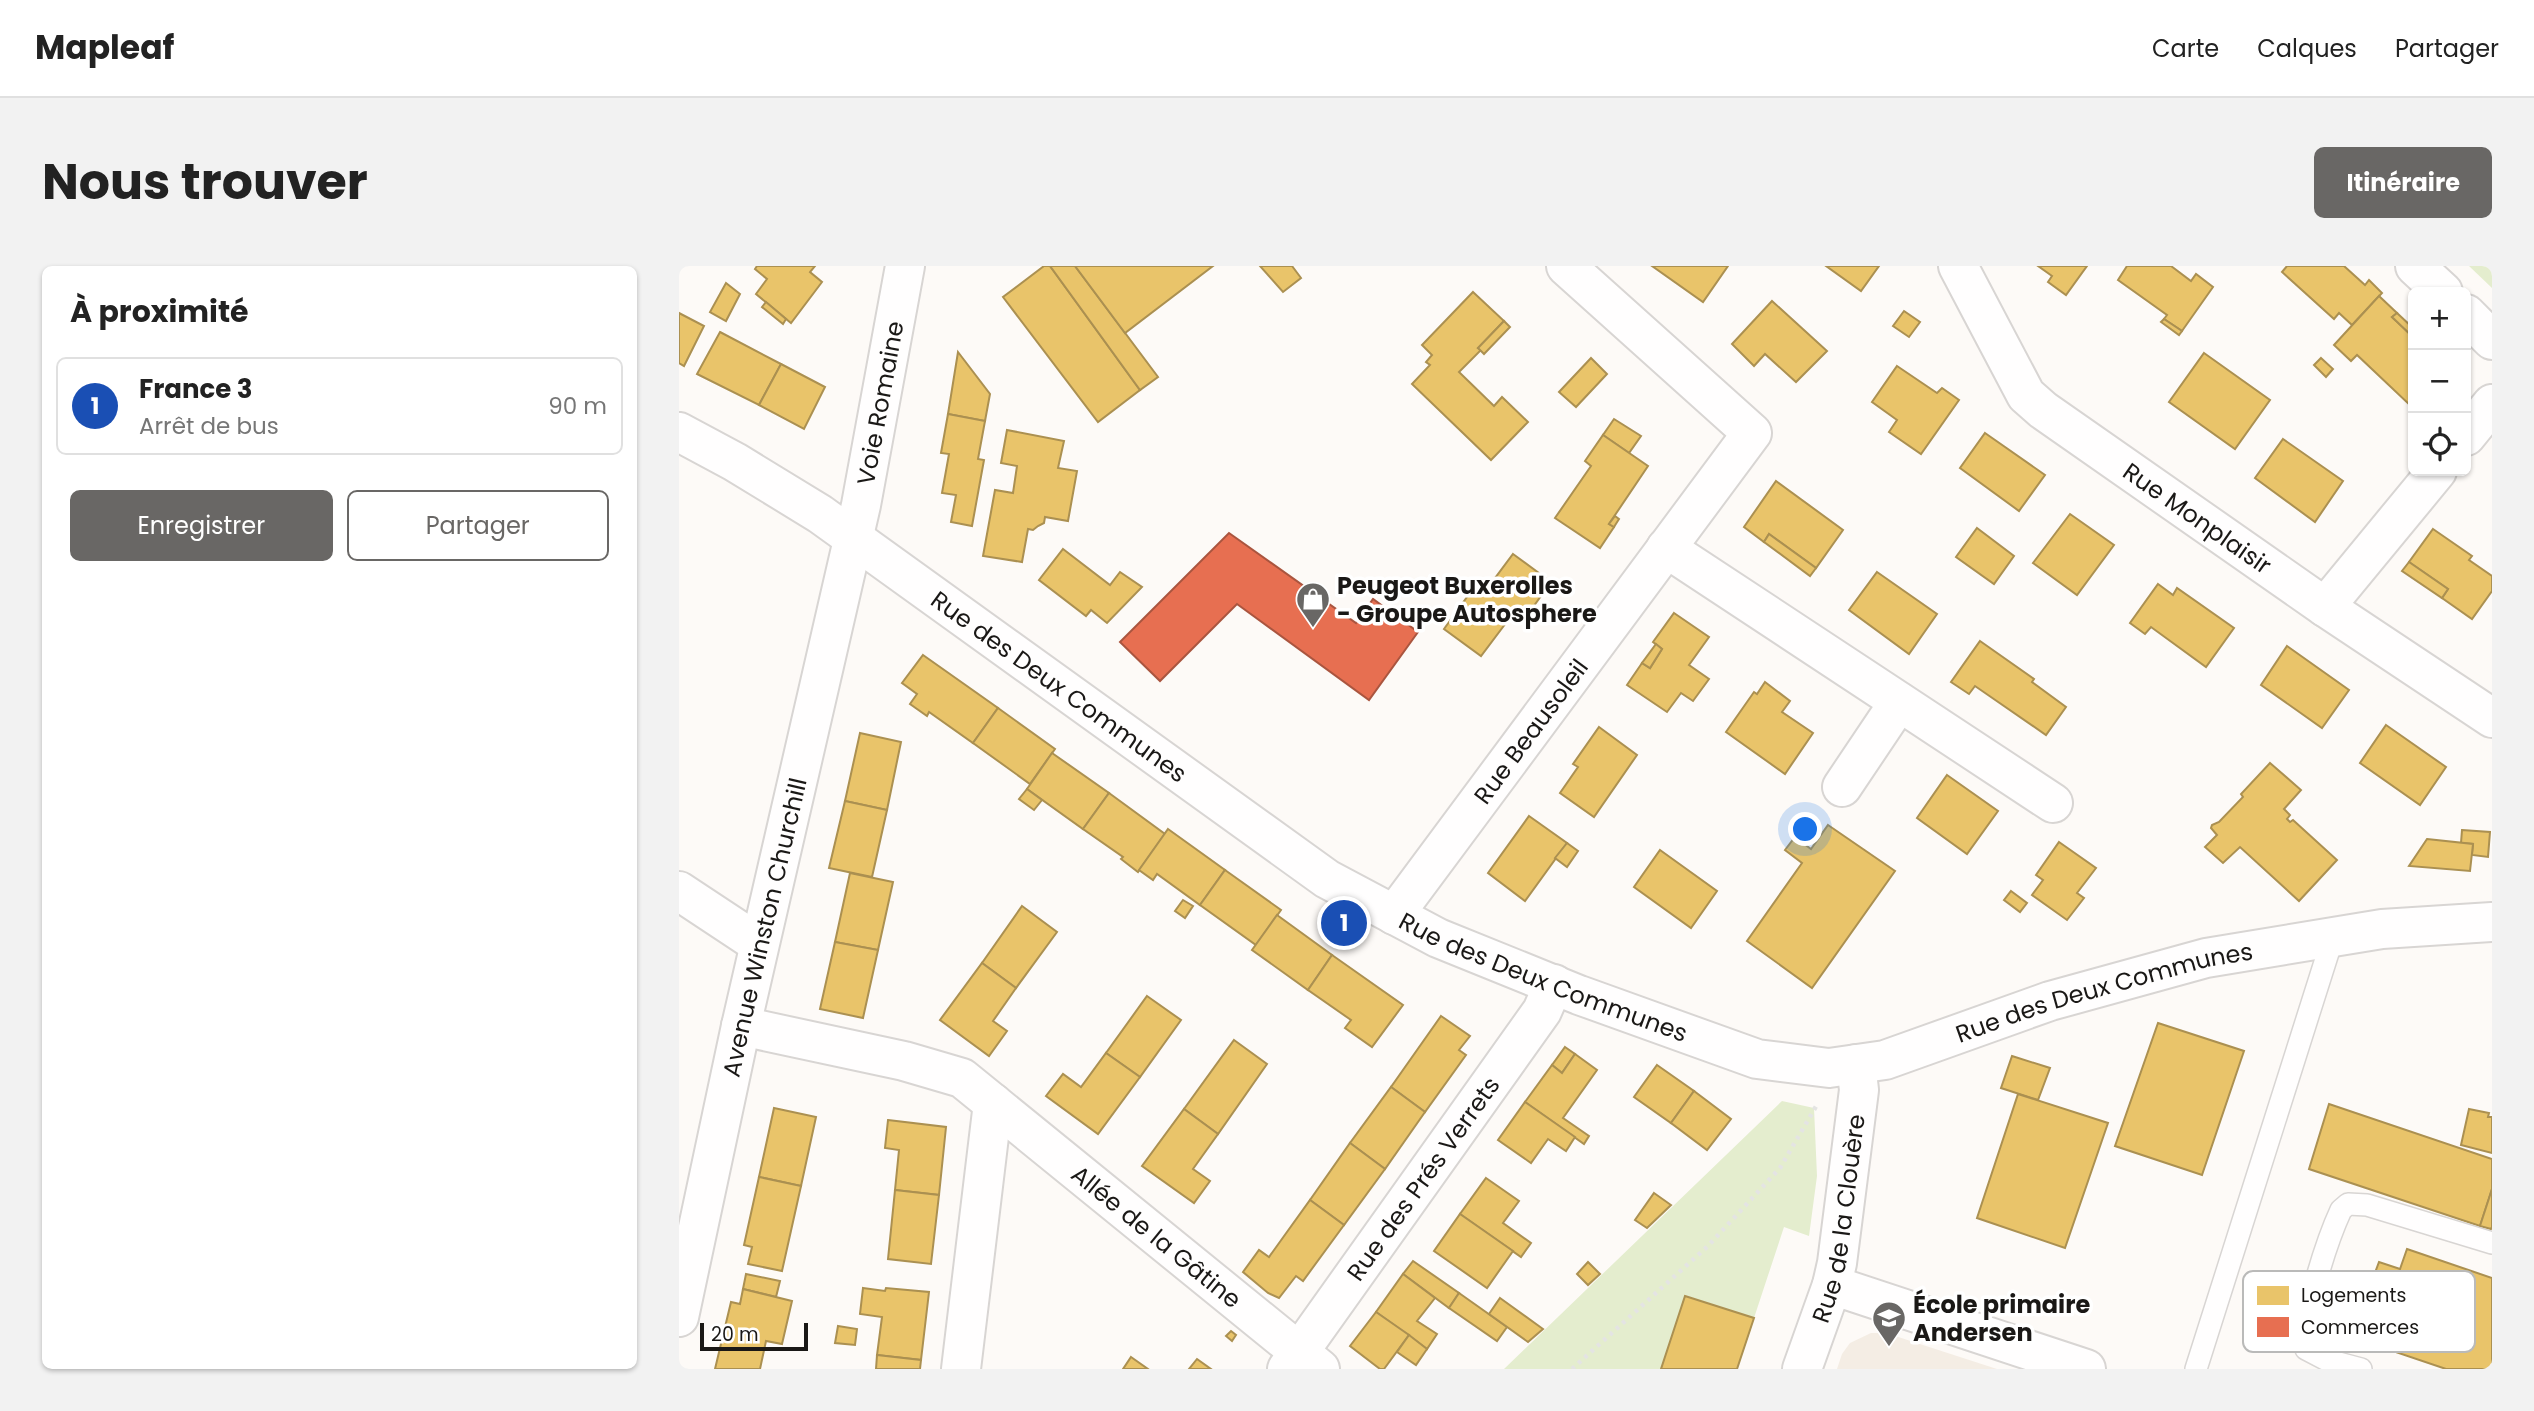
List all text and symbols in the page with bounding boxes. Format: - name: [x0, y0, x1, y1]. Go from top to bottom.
- text: Mapleaf: [35, 24, 174, 71]
- text: Carte: [2152, 32, 2219, 65]
- text: Calques: [2257, 32, 2357, 65]
- text: Partager: [2395, 32, 2499, 65]
- button: Itinéraire: [2314, 147, 2492, 218]
- text: Nous trouver: [42, 148, 368, 216]
- map controls: [2408, 287, 2471, 476]
- button: +: [2408, 287, 2471, 350]
- text: À proximité: [70, 290, 249, 333]
- street label: Voie Romaine: [849, 318, 911, 487]
- button: −: [2408, 350, 2471, 413]
- text: France 3: [139, 371, 253, 407]
- text: 1: [91, 390, 99, 422]
- text: 90 m: [548, 390, 607, 422]
- text: Arrêt de bus: [139, 410, 279, 442]
- button: locate: [2408, 413, 2471, 476]
- street label: Rue Monplaisir: [2117, 454, 2278, 581]
- button: Enregistrer: [70, 490, 333, 561]
- button: Partager: [347, 490, 609, 561]
- place label: Peugeot Buxerolles - Groupe Autosphere: [1337, 569, 1597, 630]
- shop icon: Peugeot Buxerolles - Groupe Autosphere: [1294, 580, 1332, 629]
- street label: Rue des Deux Communes: [925, 583, 1194, 790]
- street label: Rue Beausoleil: [1466, 652, 1595, 810]
- street label: Avenue Winston Churchill: [714, 774, 814, 1080]
- your location: [1788, 812, 1822, 846]
- pin: 1: [1321, 897, 1367, 949]
- street label: Rue des Deux Communes: [1393, 904, 1692, 1049]
- street label: Rue des Deux Communes: [1951, 934, 2255, 1050]
- street label: Rue des Prés Verrets: [1339, 1070, 1507, 1287]
- street label: Rue de la Clouère: [1803, 1112, 1872, 1327]
- street label: Allée de la Gâtine: [1065, 1157, 1249, 1315]
- legend: [2243, 1271, 2475, 1352]
- text: Logements: [2301, 1282, 2406, 1309]
- place label: École primaire Andersen: [1913, 1288, 2090, 1349]
- school or university icon: École primaire Andersen: [1870, 1299, 1908, 1348]
- text: Commerces: [2301, 1314, 2419, 1341]
- scale bar: [700, 1320, 809, 1352]
- text: 20 m: [711, 1321, 759, 1348]

